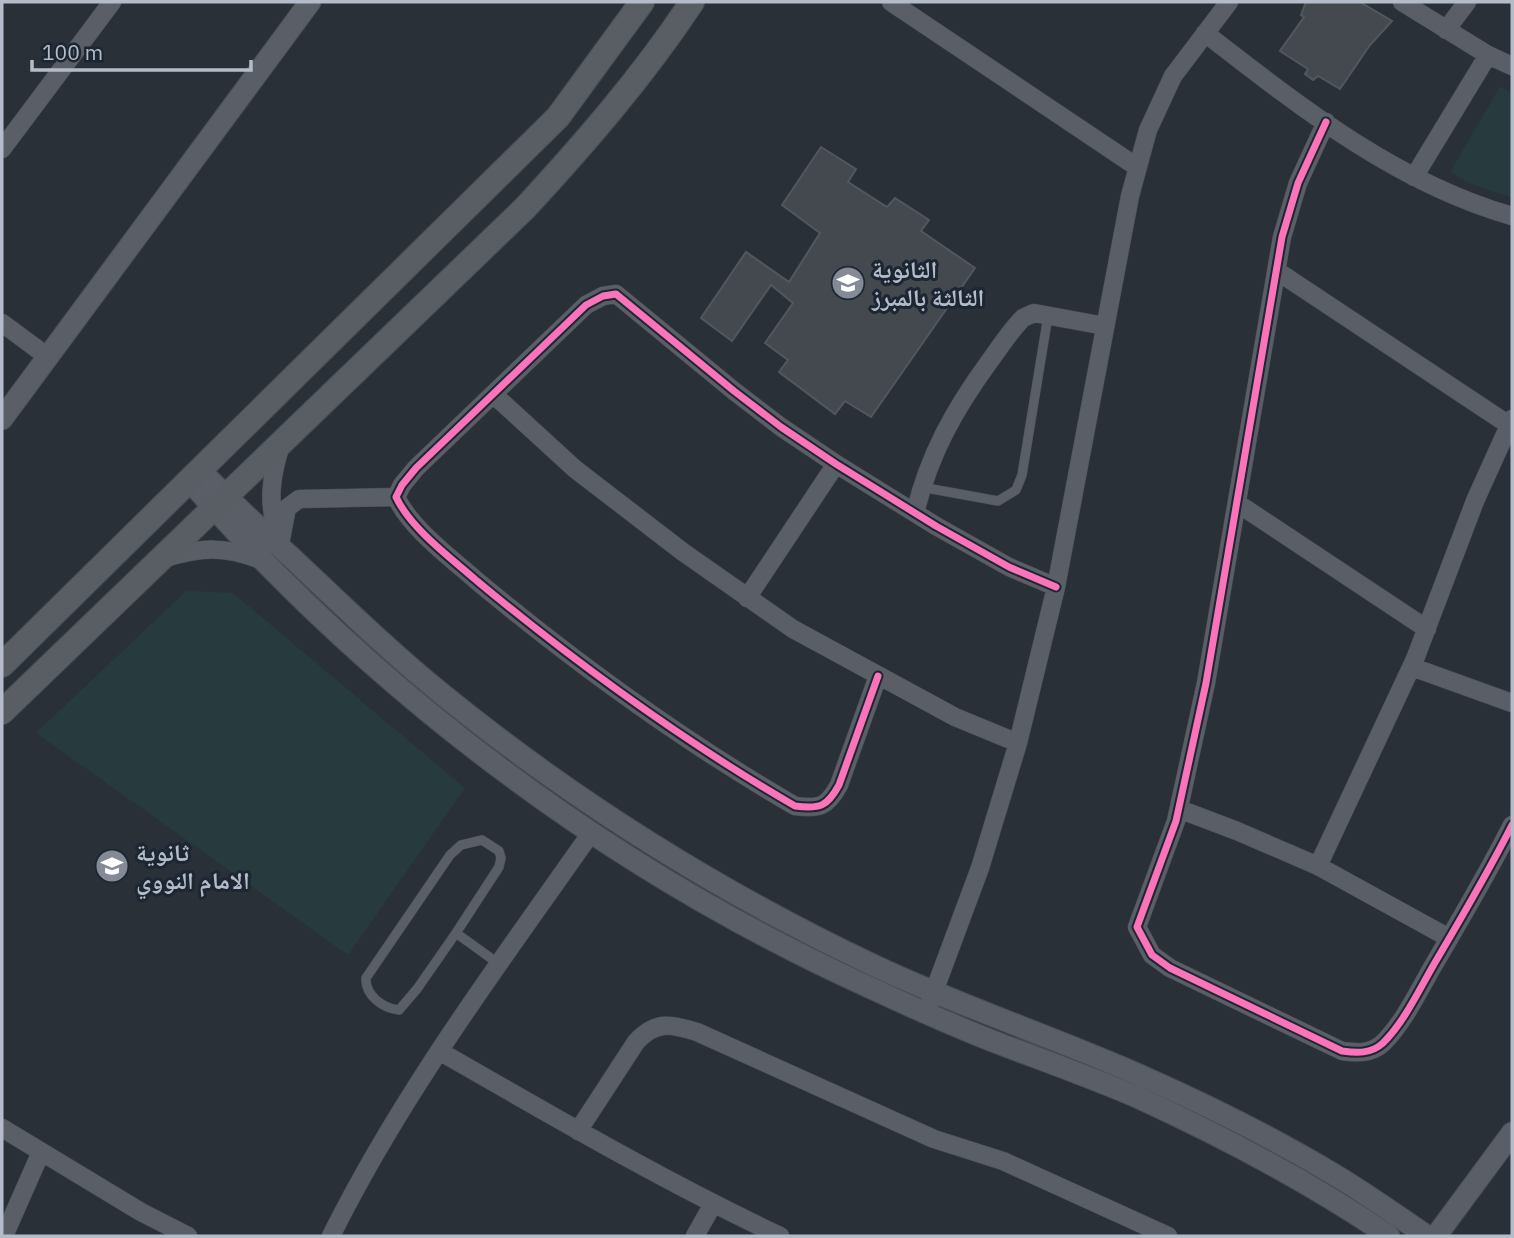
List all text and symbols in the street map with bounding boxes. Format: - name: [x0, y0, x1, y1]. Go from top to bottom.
- scale bar: [32, 28, 250, 72]
- text: 100 m: [42, 38, 103, 66]
- place label: الثانوية الثالثة بالمبرز: [871, 253, 984, 313]
- school or university icon: الثانوية الثالثة بالمبرز: [829, 264, 867, 302]
- place label: ثانوية الامام النووي: [136, 836, 250, 900]
- school or university icon: ثانوية الامام النووي: [93, 847, 131, 885]

